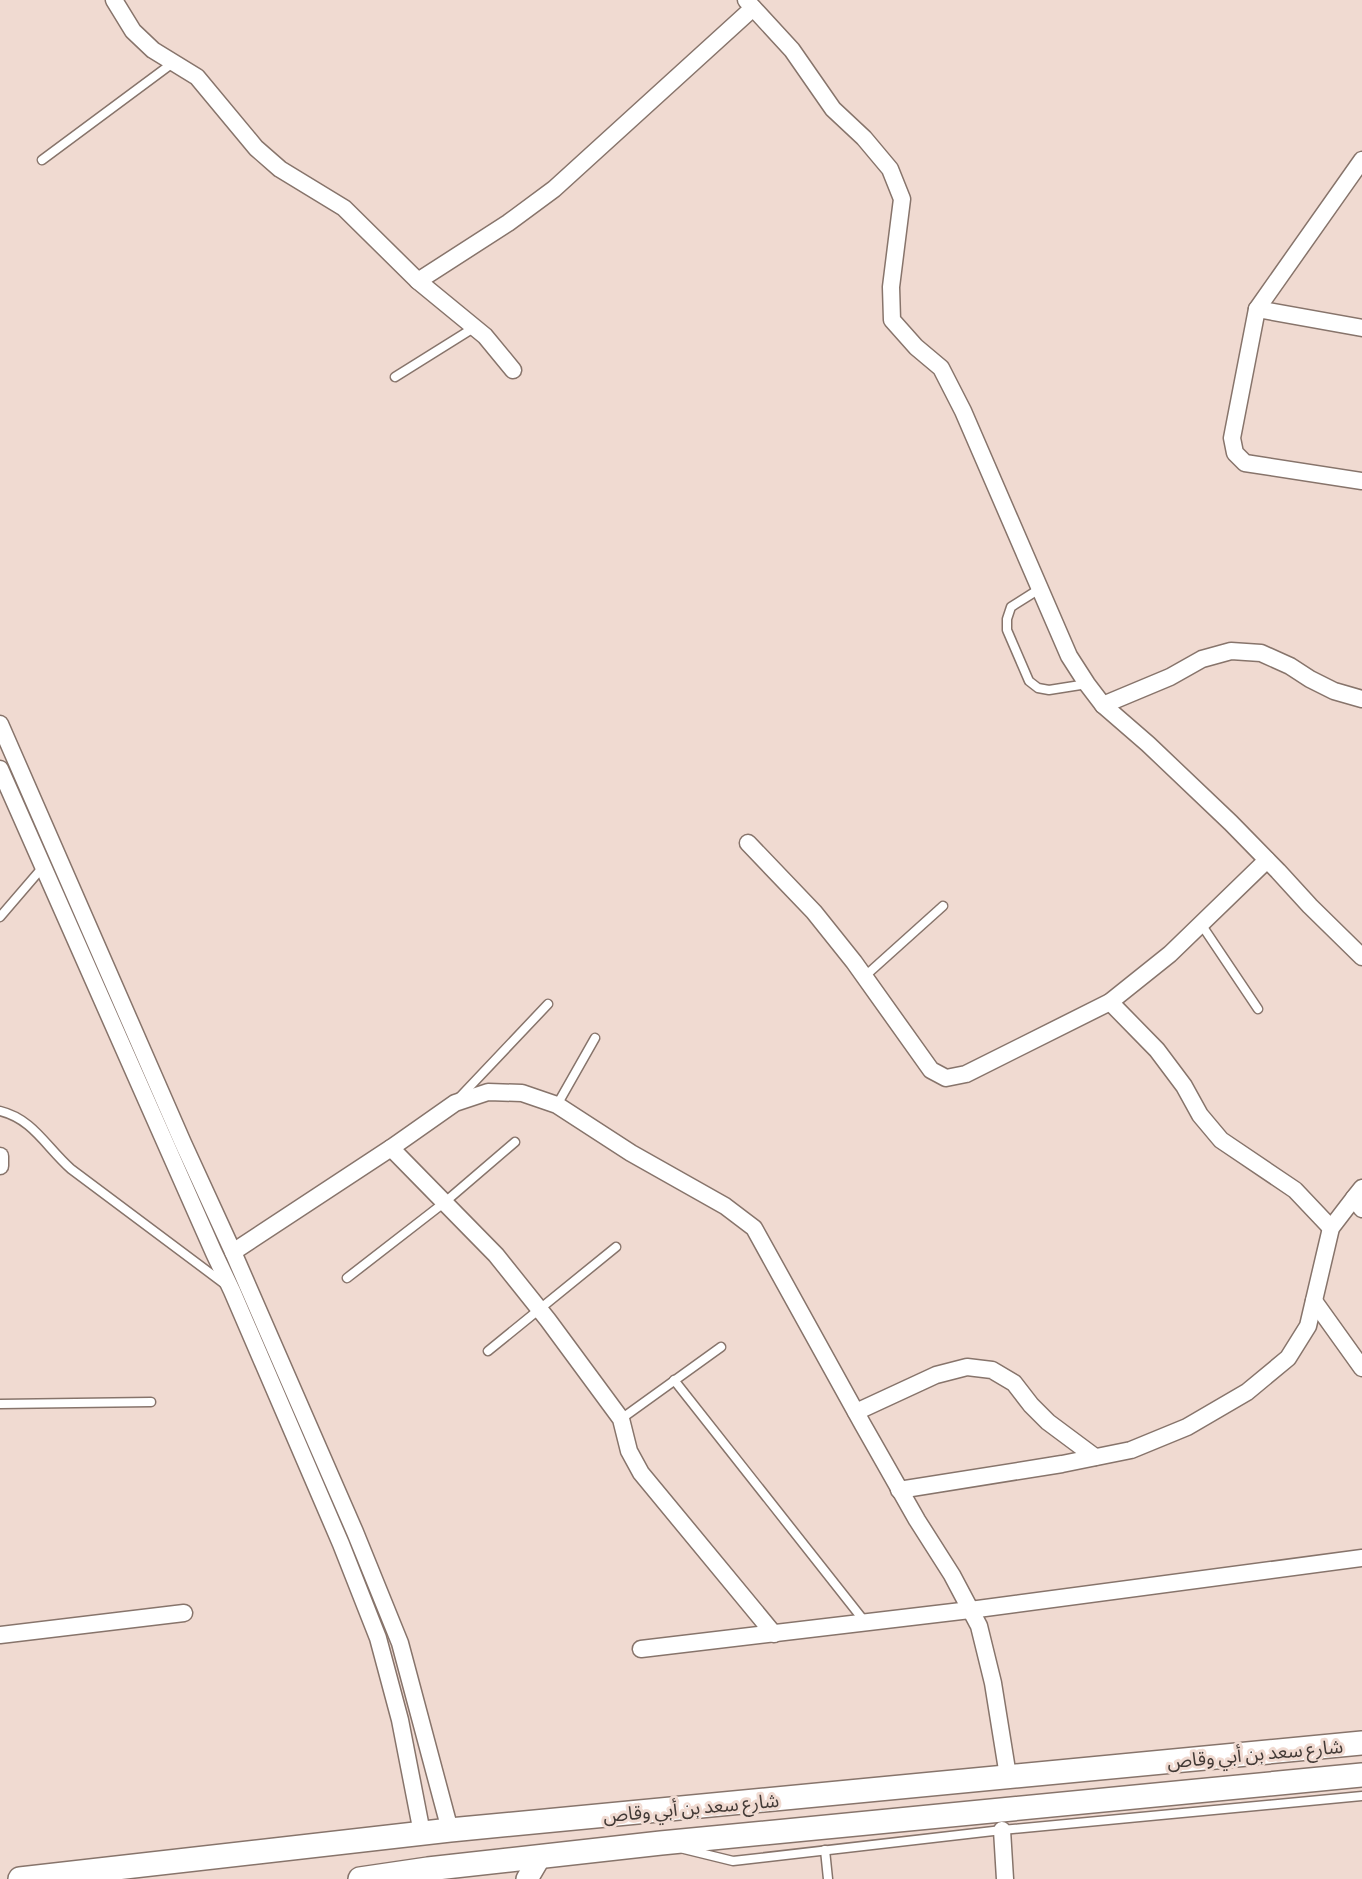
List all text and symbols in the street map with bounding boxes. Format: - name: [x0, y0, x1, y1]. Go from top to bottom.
- street label: شارع سعد بن أبي وقاص: [1166, 1734, 1344, 1777]
- street label: شارع سعد بن أبي وقاص: [602, 1788, 780, 1831]

